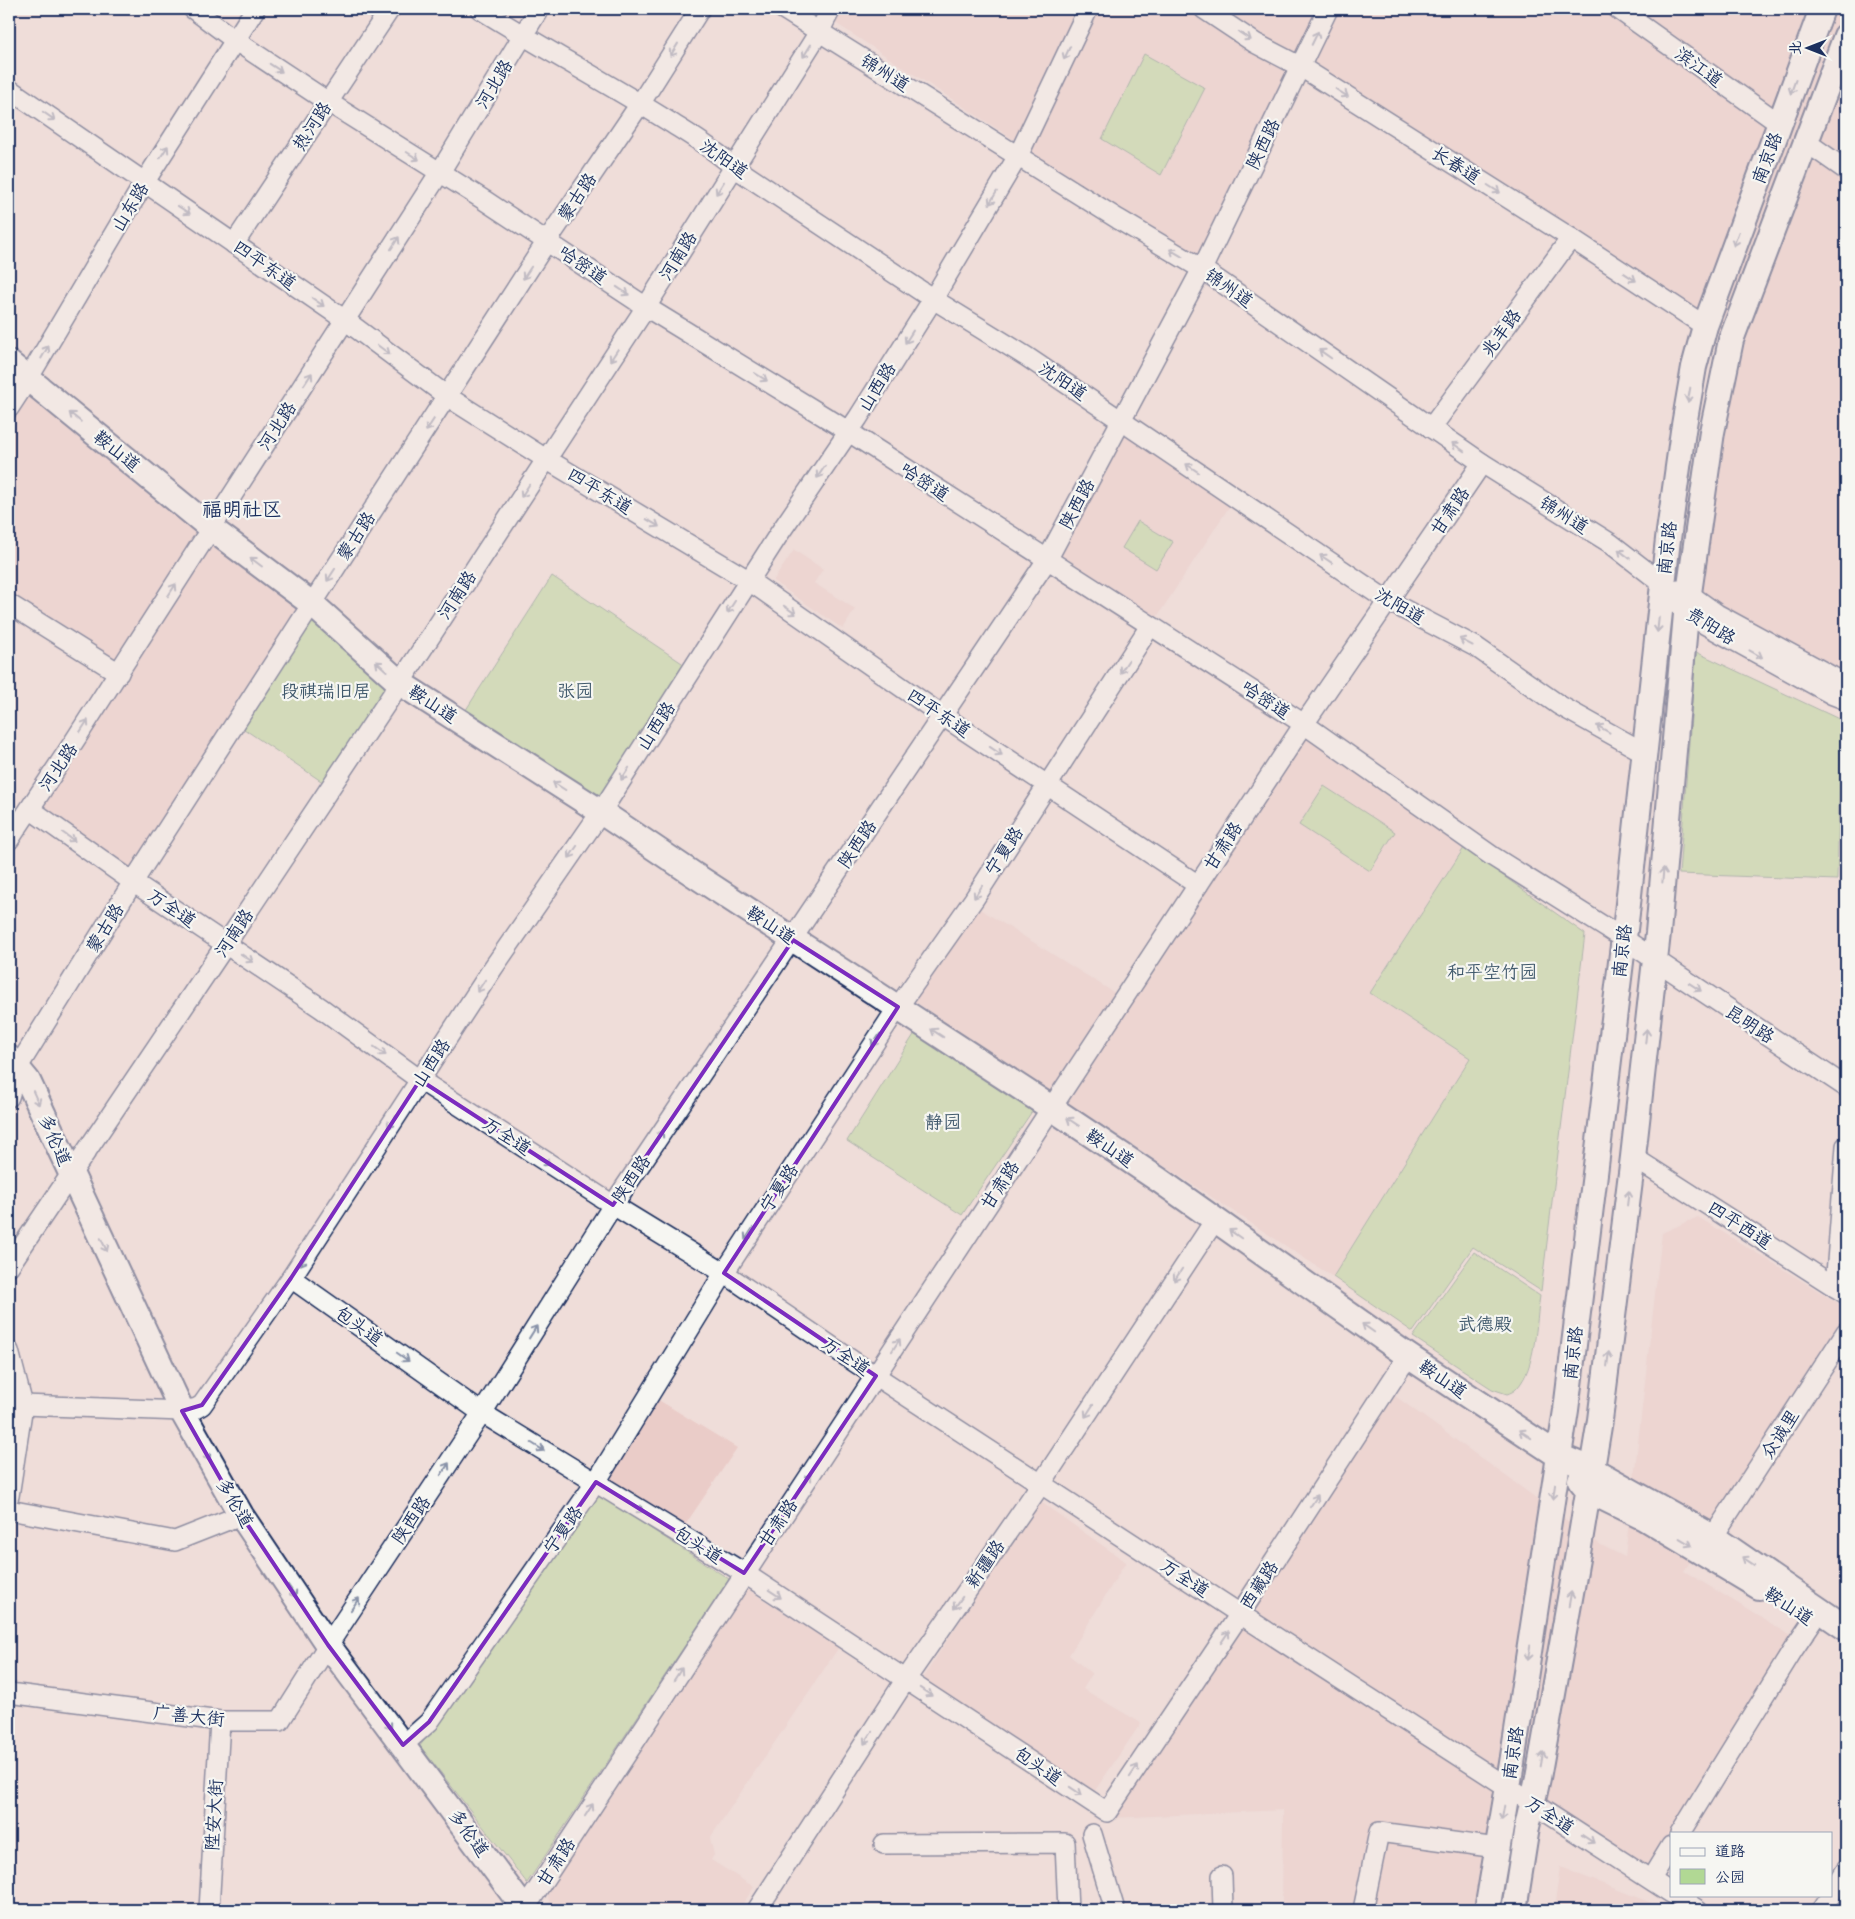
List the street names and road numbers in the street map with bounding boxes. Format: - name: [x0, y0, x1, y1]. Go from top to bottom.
- street label: 滨江道: [1670, 42, 1727, 93]
- street label: 锦州道: [855, 49, 914, 98]
- street label: 河北路: [471, 55, 519, 114]
- street label: 热河路: [288, 97, 338, 156]
- street label: 陕西路: [1241, 115, 1287, 174]
- street label: 南京路: [1747, 129, 1789, 188]
- street label: 沈阳道: [694, 135, 752, 185]
- street label: 长春道: [1426, 141, 1485, 190]
- street label: 蒙古路: [553, 168, 603, 227]
- street label: 山东路: [107, 178, 155, 237]
- street label: 河南路: [654, 227, 703, 286]
- street label: 四平东道: [228, 235, 301, 296]
- street label: 哈密道: [553, 241, 612, 291]
- street label: 锦州道: [1199, 264, 1257, 314]
- street label: 兆丰路: [1476, 305, 1527, 362]
- street label: 沈阳道: [1033, 357, 1092, 407]
- street label: 山西路: [853, 358, 902, 417]
- street label: 河北路: [253, 397, 303, 456]
- street label: 鞍山道: [88, 425, 145, 478]
- street label: 哈密道: [895, 458, 954, 508]
- street label: 四平东道: [562, 463, 637, 521]
- street label: 陕西路: [1055, 475, 1101, 534]
- street label: 甘肃路: [1426, 482, 1476, 541]
- street label: 锦州道: [1534, 491, 1593, 540]
- street label: 蒙古路: [332, 507, 382, 566]
- street label: 南京路: [1653, 520, 1683, 576]
- street label: 河南路: [433, 566, 483, 625]
- street label: 沈阳道: [1370, 583, 1429, 631]
- street label: 贵阳路: [1681, 602, 1740, 651]
- street label: 哈密道: [1236, 676, 1295, 726]
- street label: 鞍山道: [403, 680, 462, 730]
- street label: 四平东道: [902, 684, 975, 744]
- street label: 山西路: [632, 697, 682, 756]
- street label: 河北路: [34, 738, 84, 797]
- street label: 陕西路: [833, 815, 883, 874]
- street label: 甘肃路: [1199, 817, 1249, 876]
- street label: 宁夏路: [980, 822, 1030, 881]
- street label: 万全道: [142, 884, 201, 934]
- street label: 蒙古路: [81, 899, 130, 958]
- street label: 鞍山道: [741, 901, 800, 951]
- street label: 河南路: [210, 904, 260, 963]
- street label: 南京路: [1608, 923, 1638, 979]
- street label: 昆明路: [1720, 1000, 1779, 1050]
- street label: 山西路: [407, 1034, 457, 1093]
- street label: 多伦道: [32, 1111, 76, 1170]
- street label: 万全道: [477, 1112, 536, 1162]
- street label: 鞍山道: [1080, 1124, 1139, 1174]
- street label: 陕西路: [607, 1150, 657, 1209]
- street label: 甘肃路: [976, 1156, 1026, 1215]
- street label: 宁夏路: [755, 1159, 805, 1218]
- street label: 四平西道: [1703, 1196, 1776, 1256]
- street label: 包头道: [329, 1302, 387, 1352]
- street label: 南京路: [1559, 1325, 1589, 1381]
- street label: 万全道: [816, 1332, 875, 1382]
- street label: 鞍山道: [1413, 1355, 1472, 1405]
- street label: 众诚里: [1756, 1405, 1806, 1464]
- street label: 多伦道: [210, 1474, 258, 1533]
- street label: 陕西路: [387, 1491, 437, 1550]
- street label: 甘肃路: [754, 1494, 804, 1553]
- street label: 宁夏路: [539, 1502, 589, 1560]
- street label: 包头道: [668, 1521, 727, 1570]
- street label: 新疆路: [961, 1536, 1011, 1594]
- street label: 万全道: [1155, 1554, 1214, 1604]
- street label: 西藏路: [1235, 1556, 1285, 1615]
- street label: 鞍山道: [1759, 1582, 1818, 1632]
- street label: 广善大街: [152, 1701, 226, 1733]
- street label: 南京路: [1498, 1725, 1530, 1782]
- street label: 包头道: [1008, 1742, 1067, 1792]
- street label: 陞安大街: [201, 1778, 229, 1852]
- street label: 万全道: [1520, 1791, 1579, 1841]
- street label: 多伦道: [443, 1805, 494, 1862]
- street label: 甘肃路: [532, 1833, 582, 1892]

